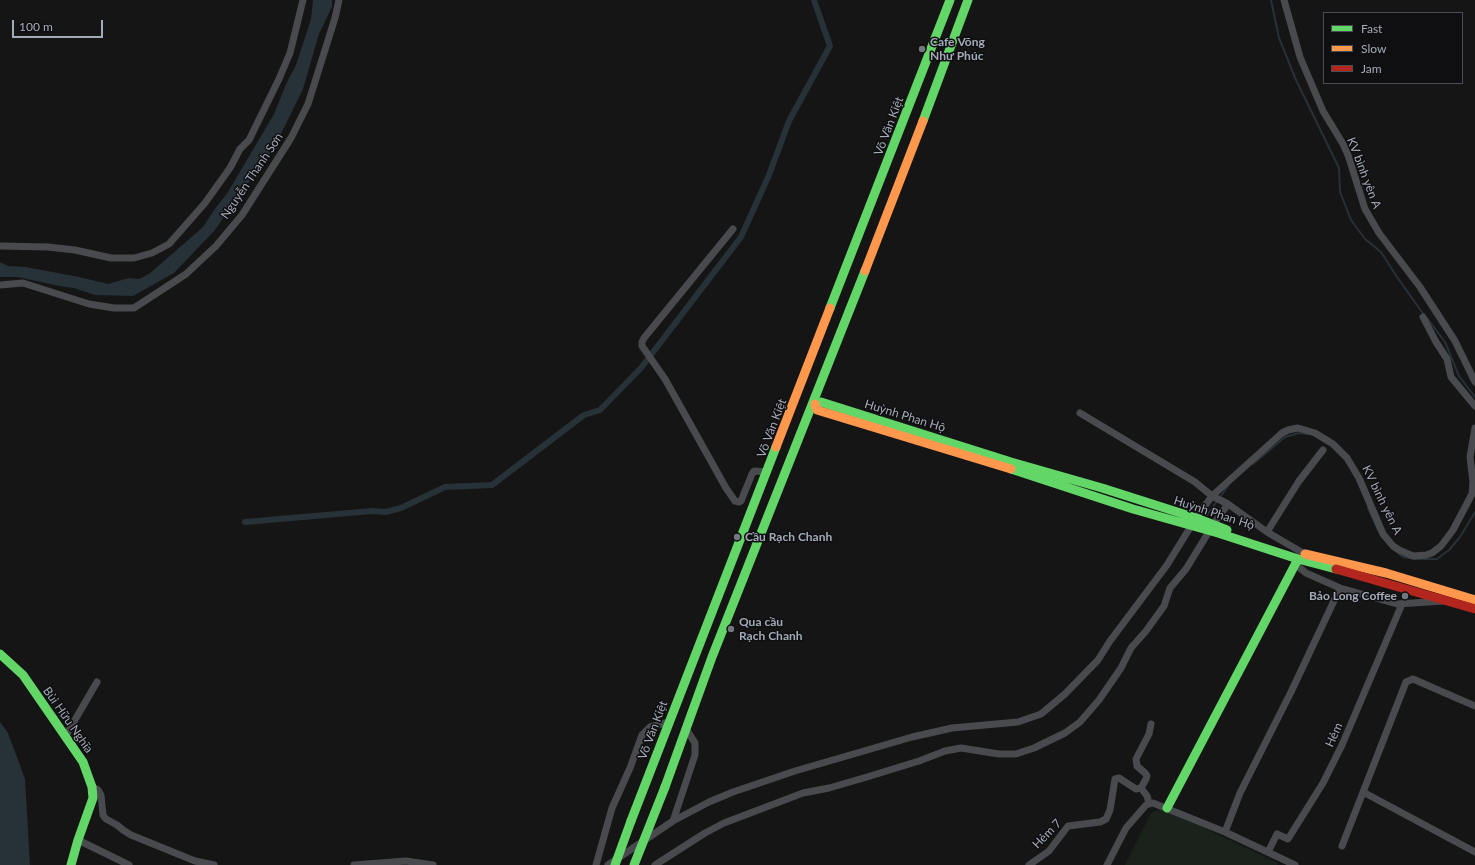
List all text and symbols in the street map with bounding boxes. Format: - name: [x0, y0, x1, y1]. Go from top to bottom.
- scale bar: [14, 12, 105, 38]
- legend: [1323, 12, 1463, 84]
- text: 100 m: [19, 19, 53, 34]
- text: Fast: [1361, 21, 1382, 36]
- place label: Cafe Võng Như Phúc: [930, 35, 985, 63]
- text: Slow: [1361, 41, 1386, 56]
- marker: Cafe Võng Như Phúc: [917, 44, 927, 54]
- text: Jam: [1361, 61, 1382, 76]
- street label: Võ Văn Kiệt: [871, 95, 907, 157]
- street label: Nguyễn Thanh Sơn: [218, 130, 286, 222]
- street label: KV bình yên A: [1344, 135, 1384, 211]
- street label: Võ Văn Kiệt: [754, 397, 790, 459]
- street label: Huỳnh Phan Hộ: [863, 397, 947, 435]
- street label: KV bình yên A: [1359, 463, 1405, 537]
- street label: Huỳnh Phan Hộ: [1172, 493, 1256, 533]
- place label: Cầu Rạch Chanh: [745, 530, 832, 544]
- marker: Cầu Rạch Chanh: [732, 532, 742, 542]
- place label: Bảo Long Coffee: [1309, 589, 1397, 603]
- marker: Bảo Long Coffee: [1400, 591, 1410, 601]
- place label: Qua cầu Rạch Chanh: [739, 615, 803, 643]
- marker: Qua cầu Rạch Chanh: [726, 624, 736, 634]
- street label: Bùi Hữu Nghĩa: [40, 684, 96, 756]
- street label: Võ Văn Kiệt: [635, 699, 671, 761]
- street label: Hẻm: [1322, 721, 1346, 749]
- street label: Hẻm 7: [1030, 816, 1064, 852]

